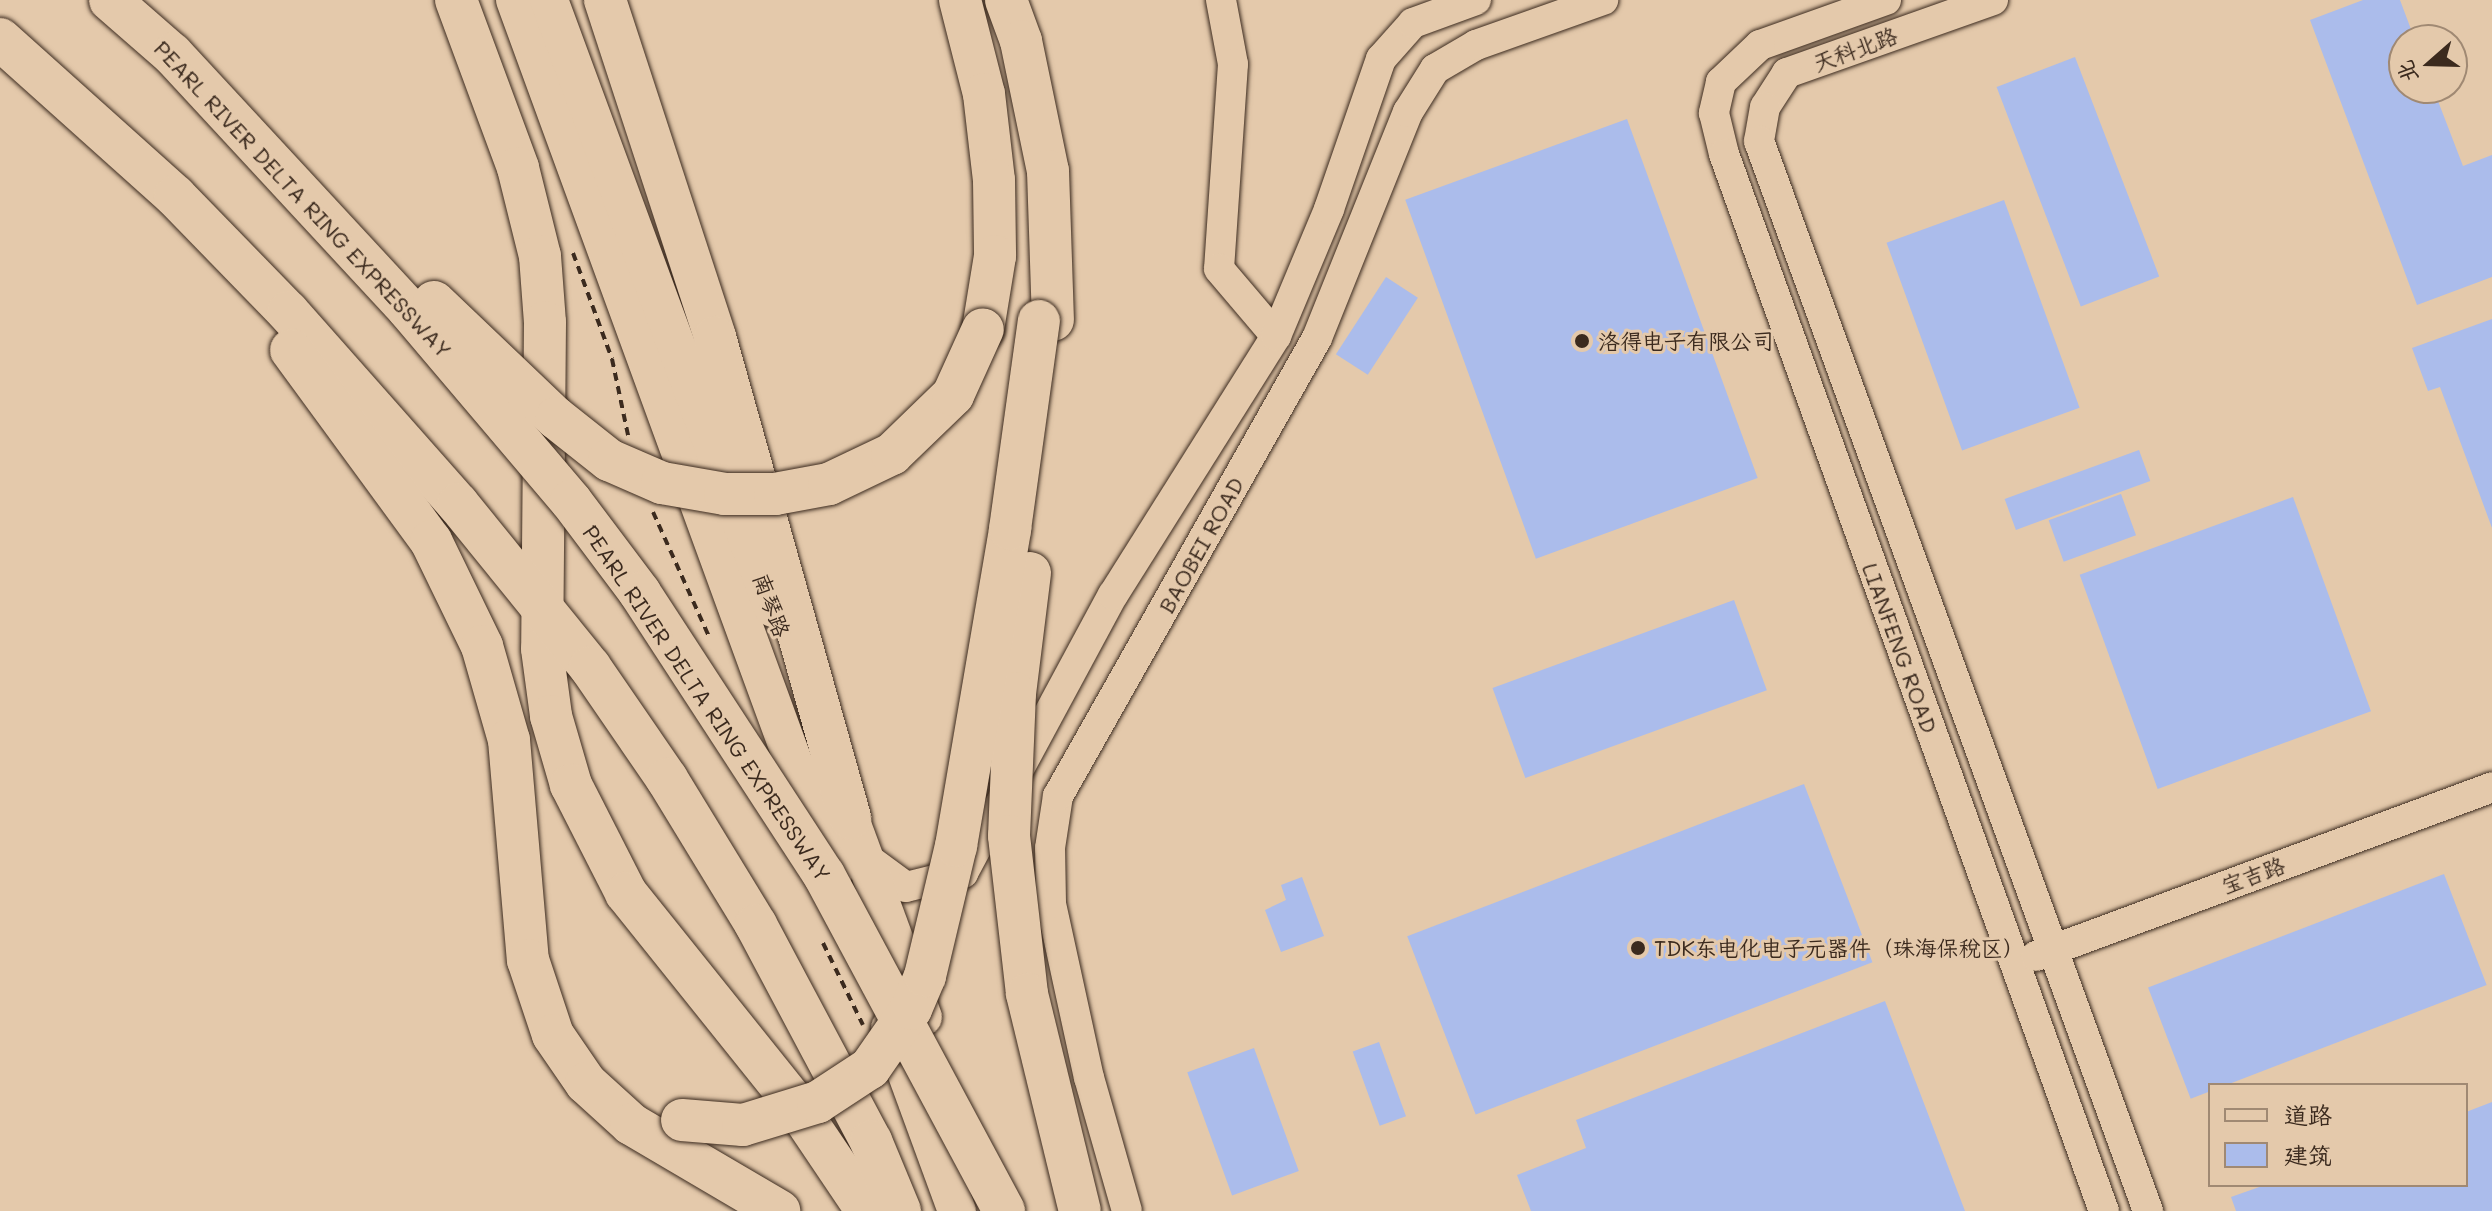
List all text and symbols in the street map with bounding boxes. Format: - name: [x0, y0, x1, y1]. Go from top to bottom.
- street label: 天科北路: [1809, 22, 1901, 76]
- north arrow: [2388, 24, 2468, 104]
- street label: PEARL RIVER DELTA RING EXPRESSWAY: [149, 35, 457, 363]
- text: 北: [2389, 56, 2424, 87]
- place label: 洛得电子有限公司: [1598, 328, 1774, 354]
- marker: 洛得电子有限公司: [1573, 332, 1591, 350]
- street label: BAOBEI ROAD: [1153, 473, 1249, 617]
- street label: PEARL RIVER DELTA RING EXPRESSWAY: [578, 520, 836, 886]
- street label: LIANFENG ROAD: [1857, 559, 1943, 737]
- street label: 南琴路: [748, 569, 796, 641]
- street label: 宝吉路: [2217, 851, 2289, 899]
- place label: TDK东电化电子元器件（珠海保税区）: [1654, 935, 2025, 961]
- marker: TDK东电化电子元器件（珠海保税区）: [1629, 939, 1647, 957]
- legend: [2208, 1083, 2468, 1187]
- text: 道路: [2284, 1099, 2332, 1130]
- text: 建筑: [2284, 1139, 2332, 1170]

